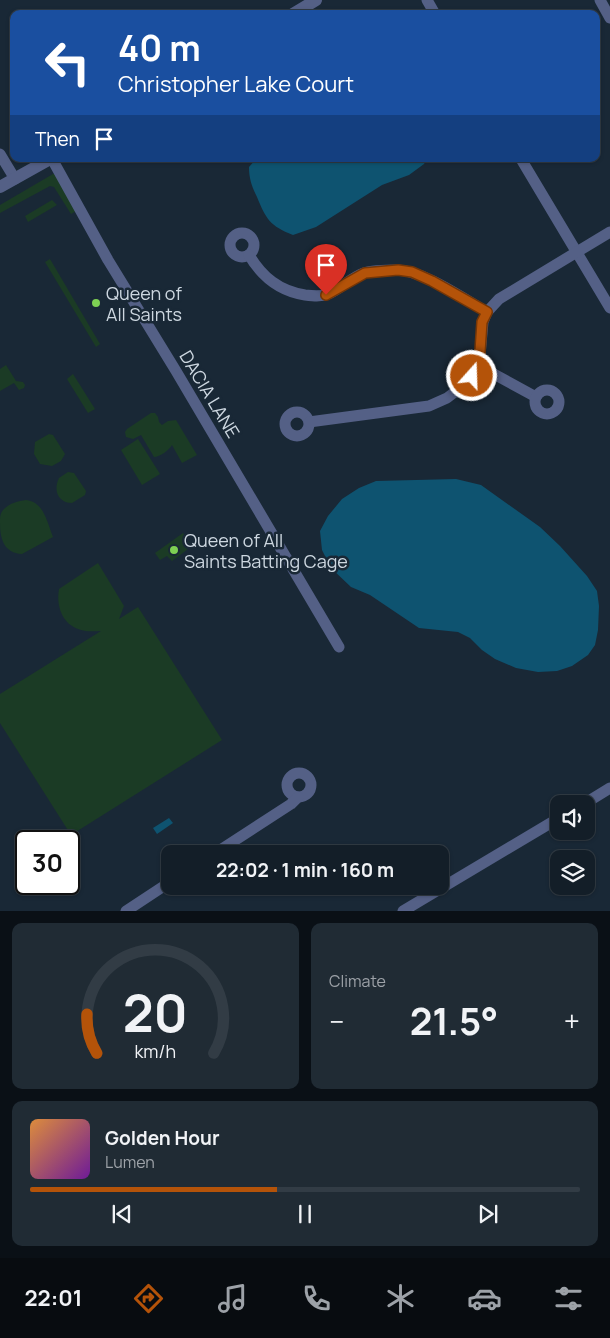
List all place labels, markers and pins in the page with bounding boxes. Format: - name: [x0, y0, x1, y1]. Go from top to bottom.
- pin: [305, 244, 347, 295]
- place label: Queen of All Saints: [106, 281, 182, 326]
- marker: Queen of All Saints: [90, 297, 102, 309]
- place label: Queen of All Saints Batting Cage: [184, 528, 348, 573]
- marker: Queen of All Saints Batting Cage: [168, 544, 180, 556]

